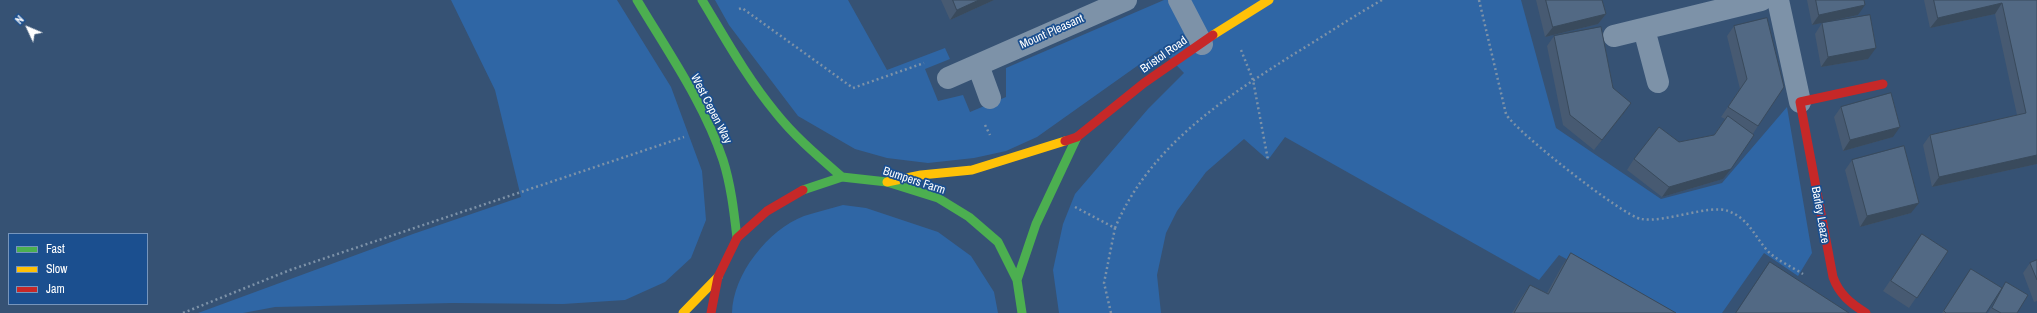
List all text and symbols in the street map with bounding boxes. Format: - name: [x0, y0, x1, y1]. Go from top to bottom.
- north arrow: [8, 8, 48, 48]
- text: N: [12, 12, 27, 27]
- street label: Mount Pleasant: [1018, 12, 1086, 52]
- street label: Bristol Road: [1138, 34, 1190, 76]
- street label: West Cepen Way: [687, 72, 735, 146]
- street label: Bumpers Farm: [881, 164, 947, 198]
- street label: Barley Leaze: [1808, 185, 1832, 245]
- legend: [8, 233, 148, 305]
- text: Fast: [46, 241, 65, 257]
- text: Slow: [46, 261, 67, 277]
- text: Jam: [46, 281, 65, 297]

